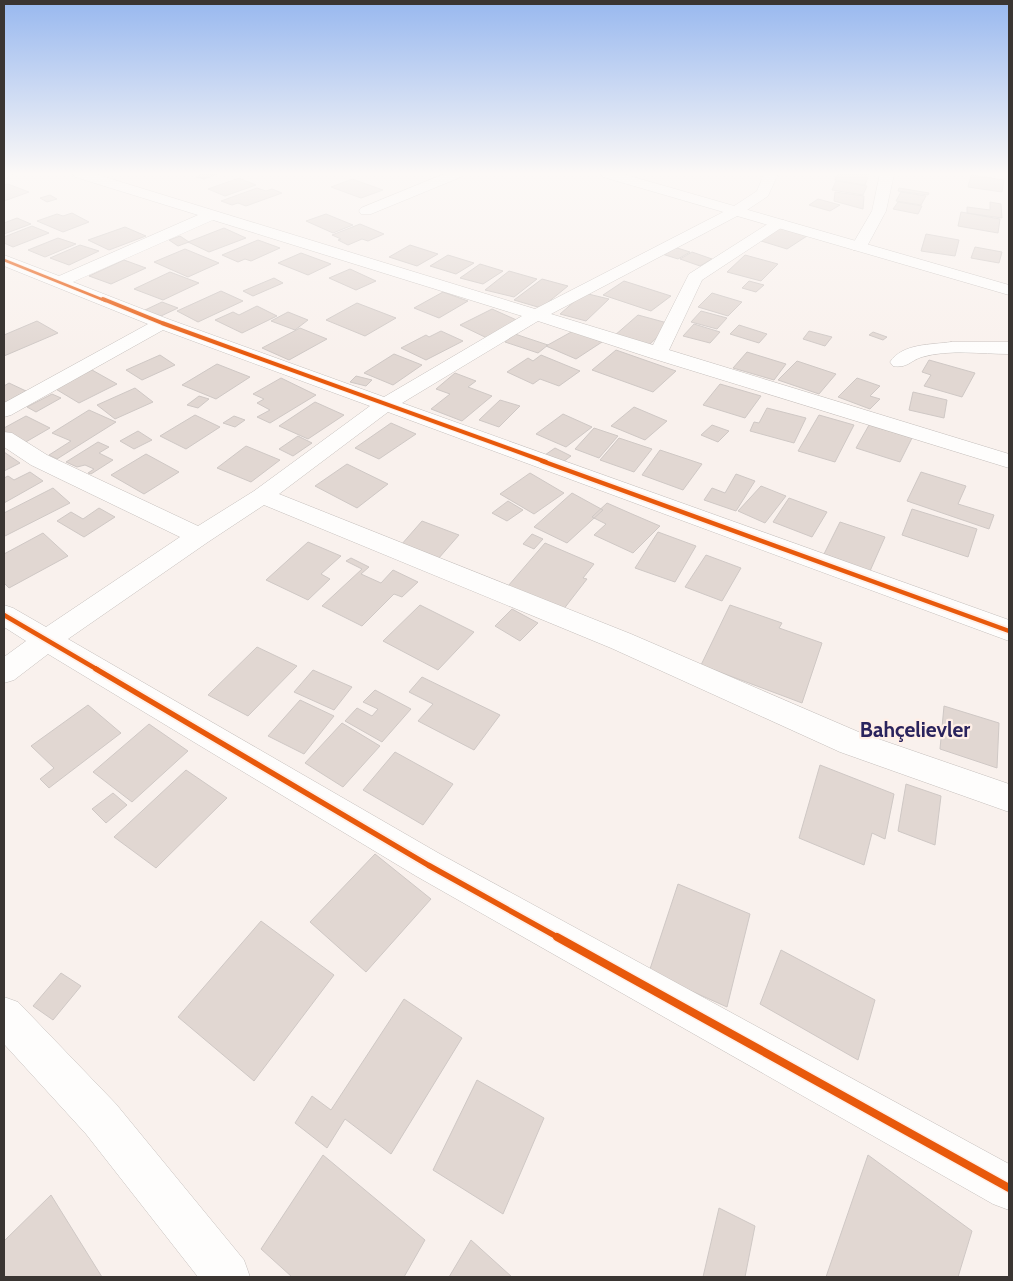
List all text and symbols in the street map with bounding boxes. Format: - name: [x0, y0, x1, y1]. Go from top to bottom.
- district label: Bahçelievler: [860, 717, 970, 742]

